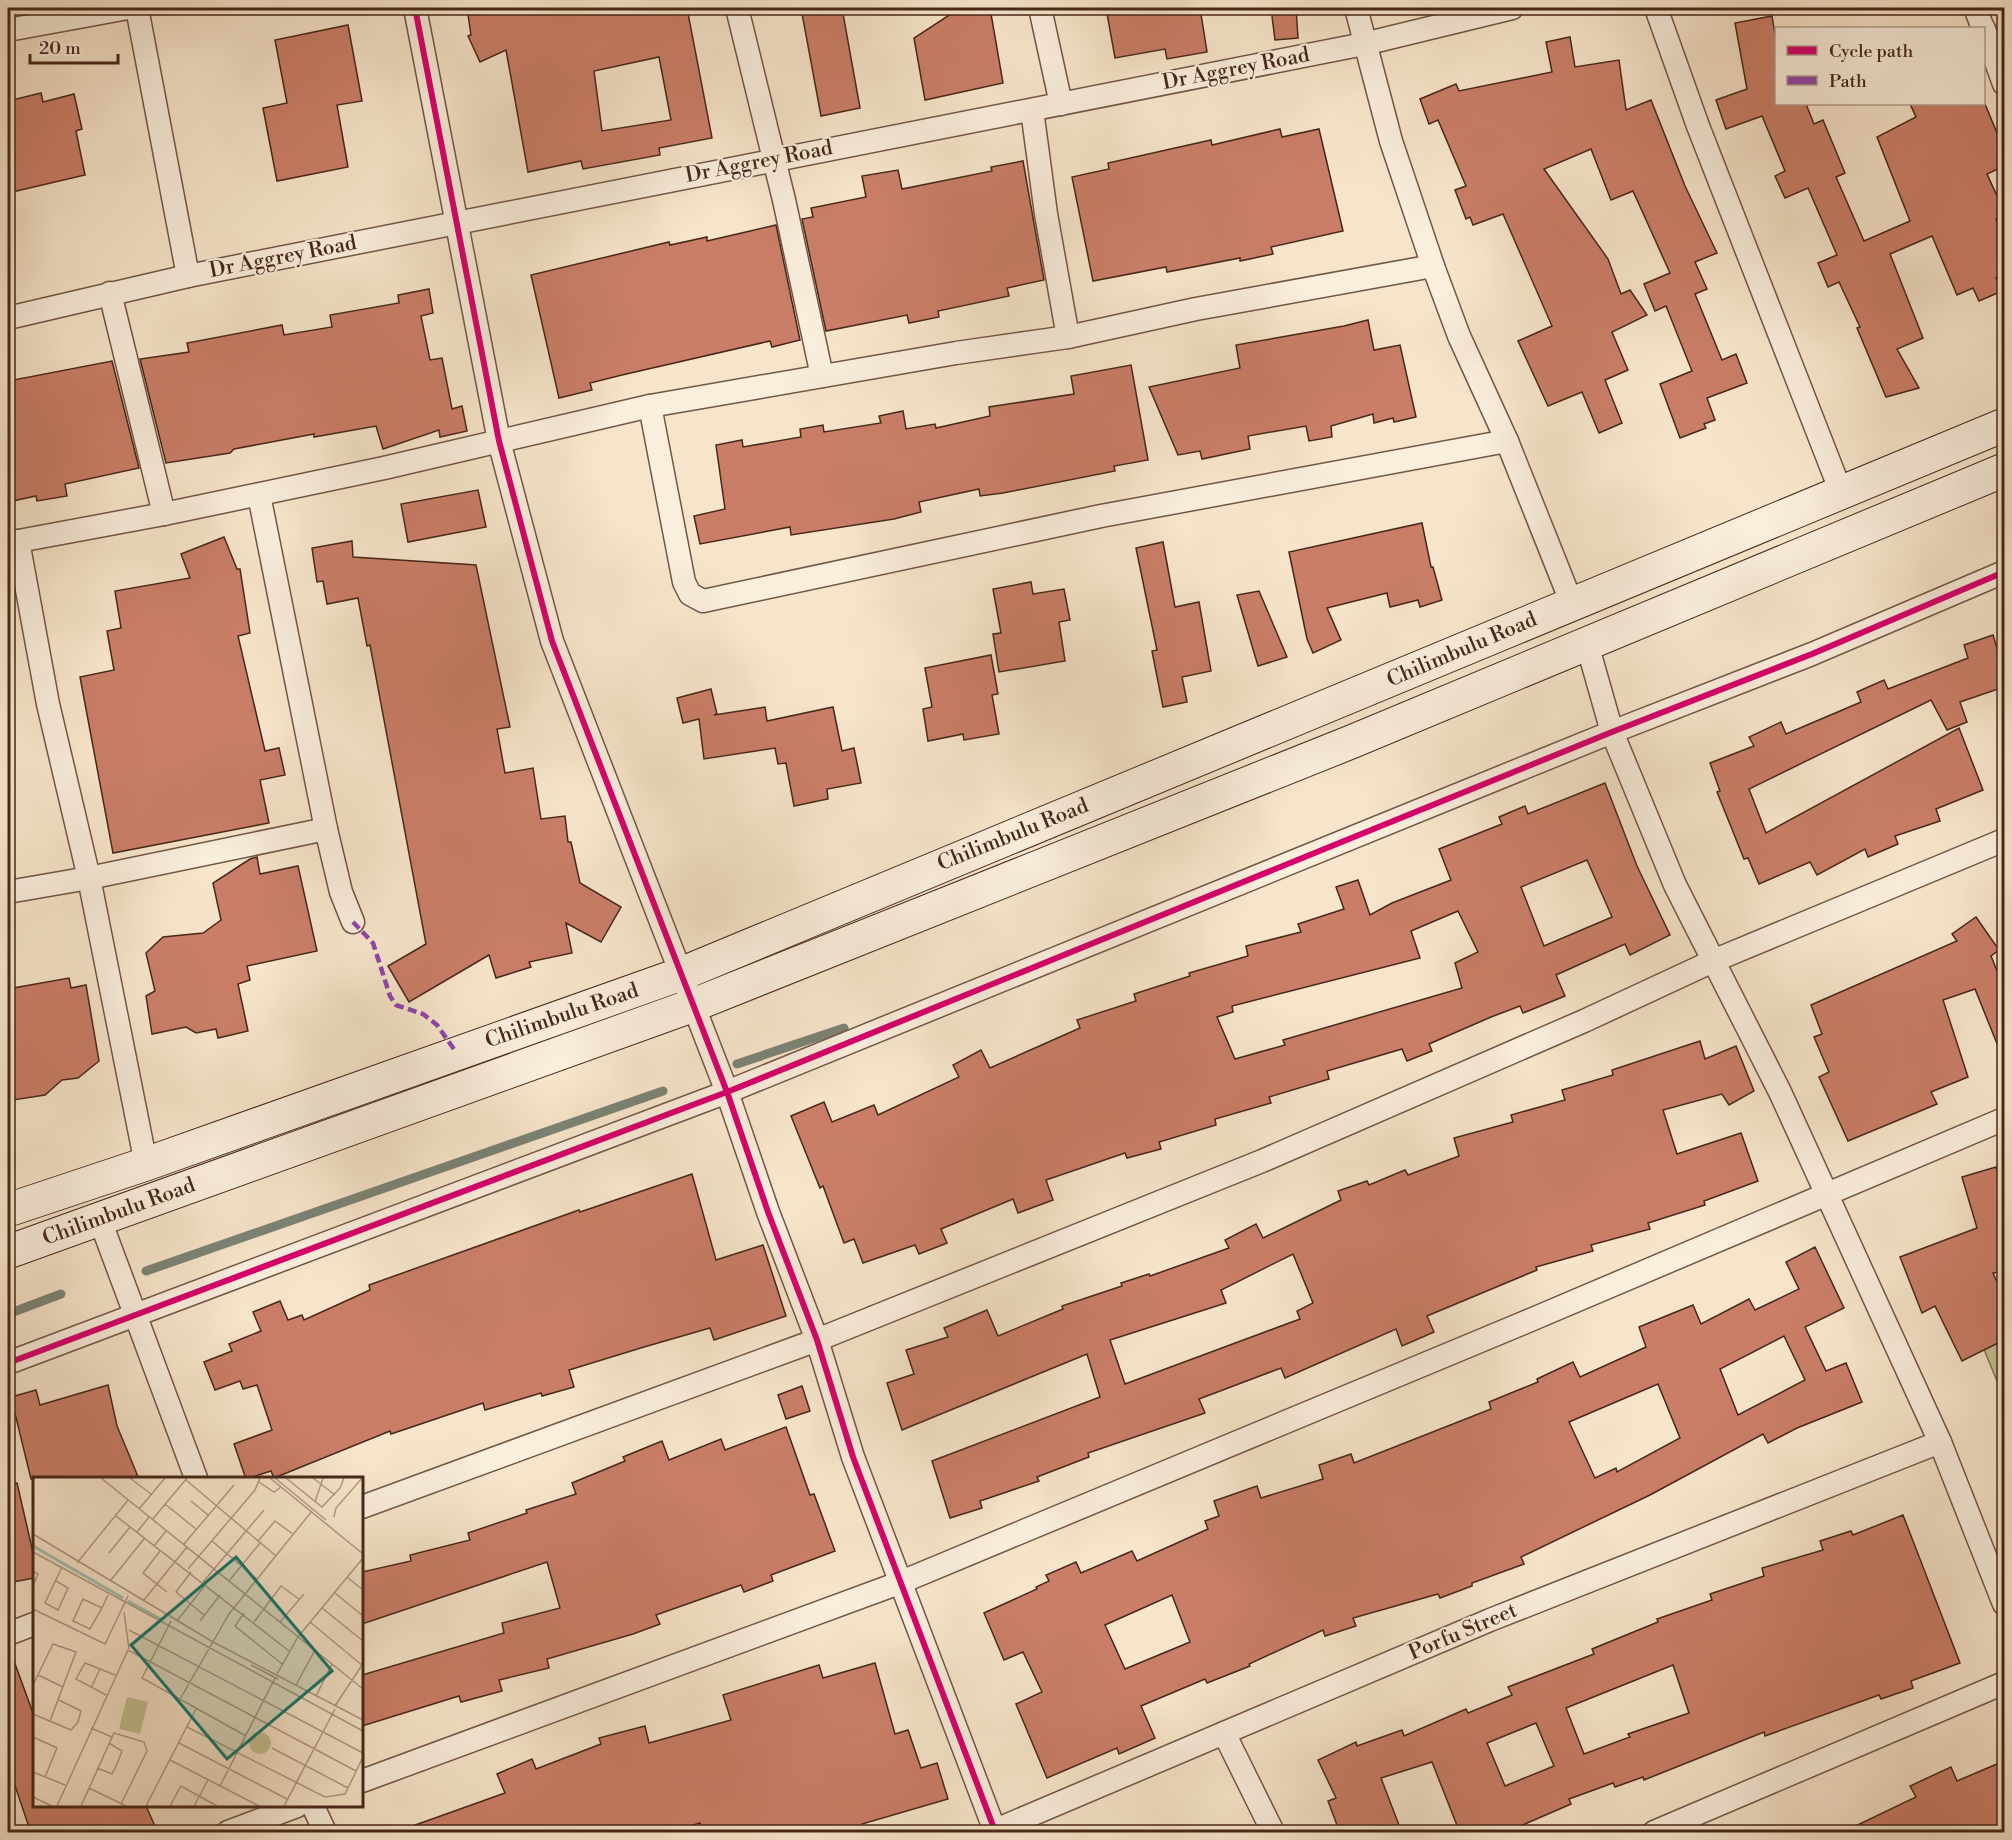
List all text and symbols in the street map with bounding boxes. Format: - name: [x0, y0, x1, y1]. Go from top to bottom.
- scale bar: [30, 27, 118, 65]
- legend: [1775, 27, 1985, 105]
- text: 20 m: [39, 37, 81, 60]
- text: Cycle path: [1829, 40, 1913, 63]
- street label: Dr Aggrey Road: [1160, 42, 1312, 96]
- text: Path: [1829, 70, 1867, 93]
- street label: Dr Aggrey Road: [683, 135, 835, 189]
- street label: Dr Aggrey Road: [207, 230, 359, 284]
- street label: Chilimbulu Road: [1383, 607, 1541, 693]
- street label: Chilimbulu Road: [934, 793, 1092, 877]
- street label: Chilimbulu Road: [482, 978, 642, 1054]
- street label: Chilimbulu Road: [39, 1172, 199, 1252]
- inset map: [33, 1477, 363, 1807]
- street label: Porfu Street: [1405, 1597, 1522, 1666]

